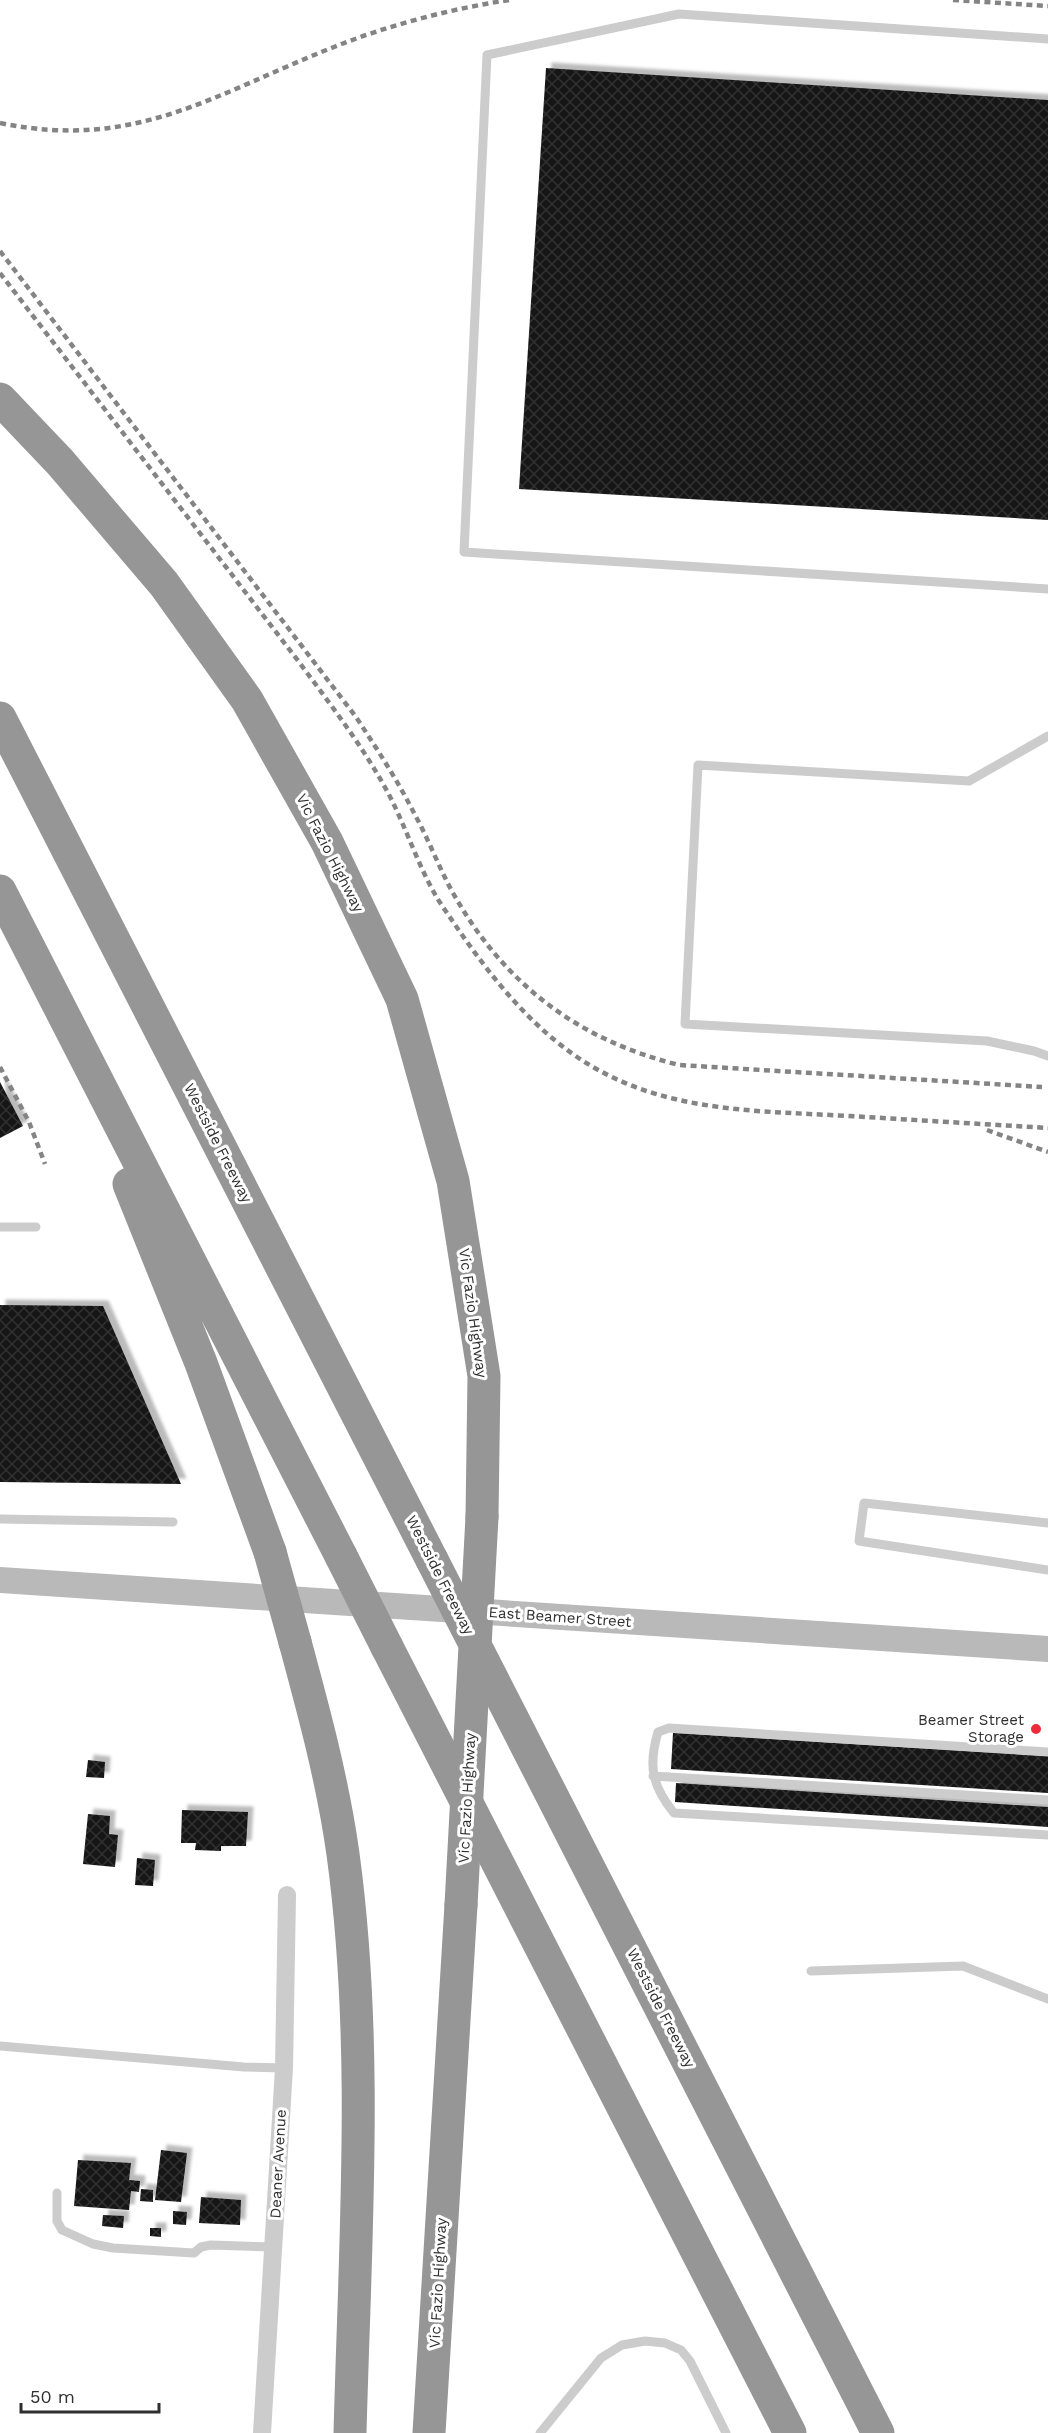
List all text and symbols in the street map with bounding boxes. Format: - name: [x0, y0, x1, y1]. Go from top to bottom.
- street label: Vic Fazio Highway: [292, 791, 368, 915]
- street label: Westside Freeway: [180, 1080, 256, 1206]
- street label: Vic Fazio Highway: [455, 1247, 491, 1379]
- street label: Westside Freeway: [402, 1512, 478, 1638]
- street label: East Beamer Street: [488, 1603, 633, 1631]
- place label: Beamer Street Storage: [918, 1711, 1025, 1746]
- marker: Beamer Street Storage: [1029, 1722, 1043, 1736]
- street label: Vic Fazio Highway: [455, 1732, 479, 1864]
- street label: Westside Freeway: [623, 1945, 699, 2071]
- street label: Deaner Avenue: [266, 2109, 290, 2219]
- street label: Vic Fazio Highway: [426, 2217, 450, 2349]
- scale bar: [21, 2376, 159, 2414]
- text: 50 m: [30, 2386, 75, 2407]

